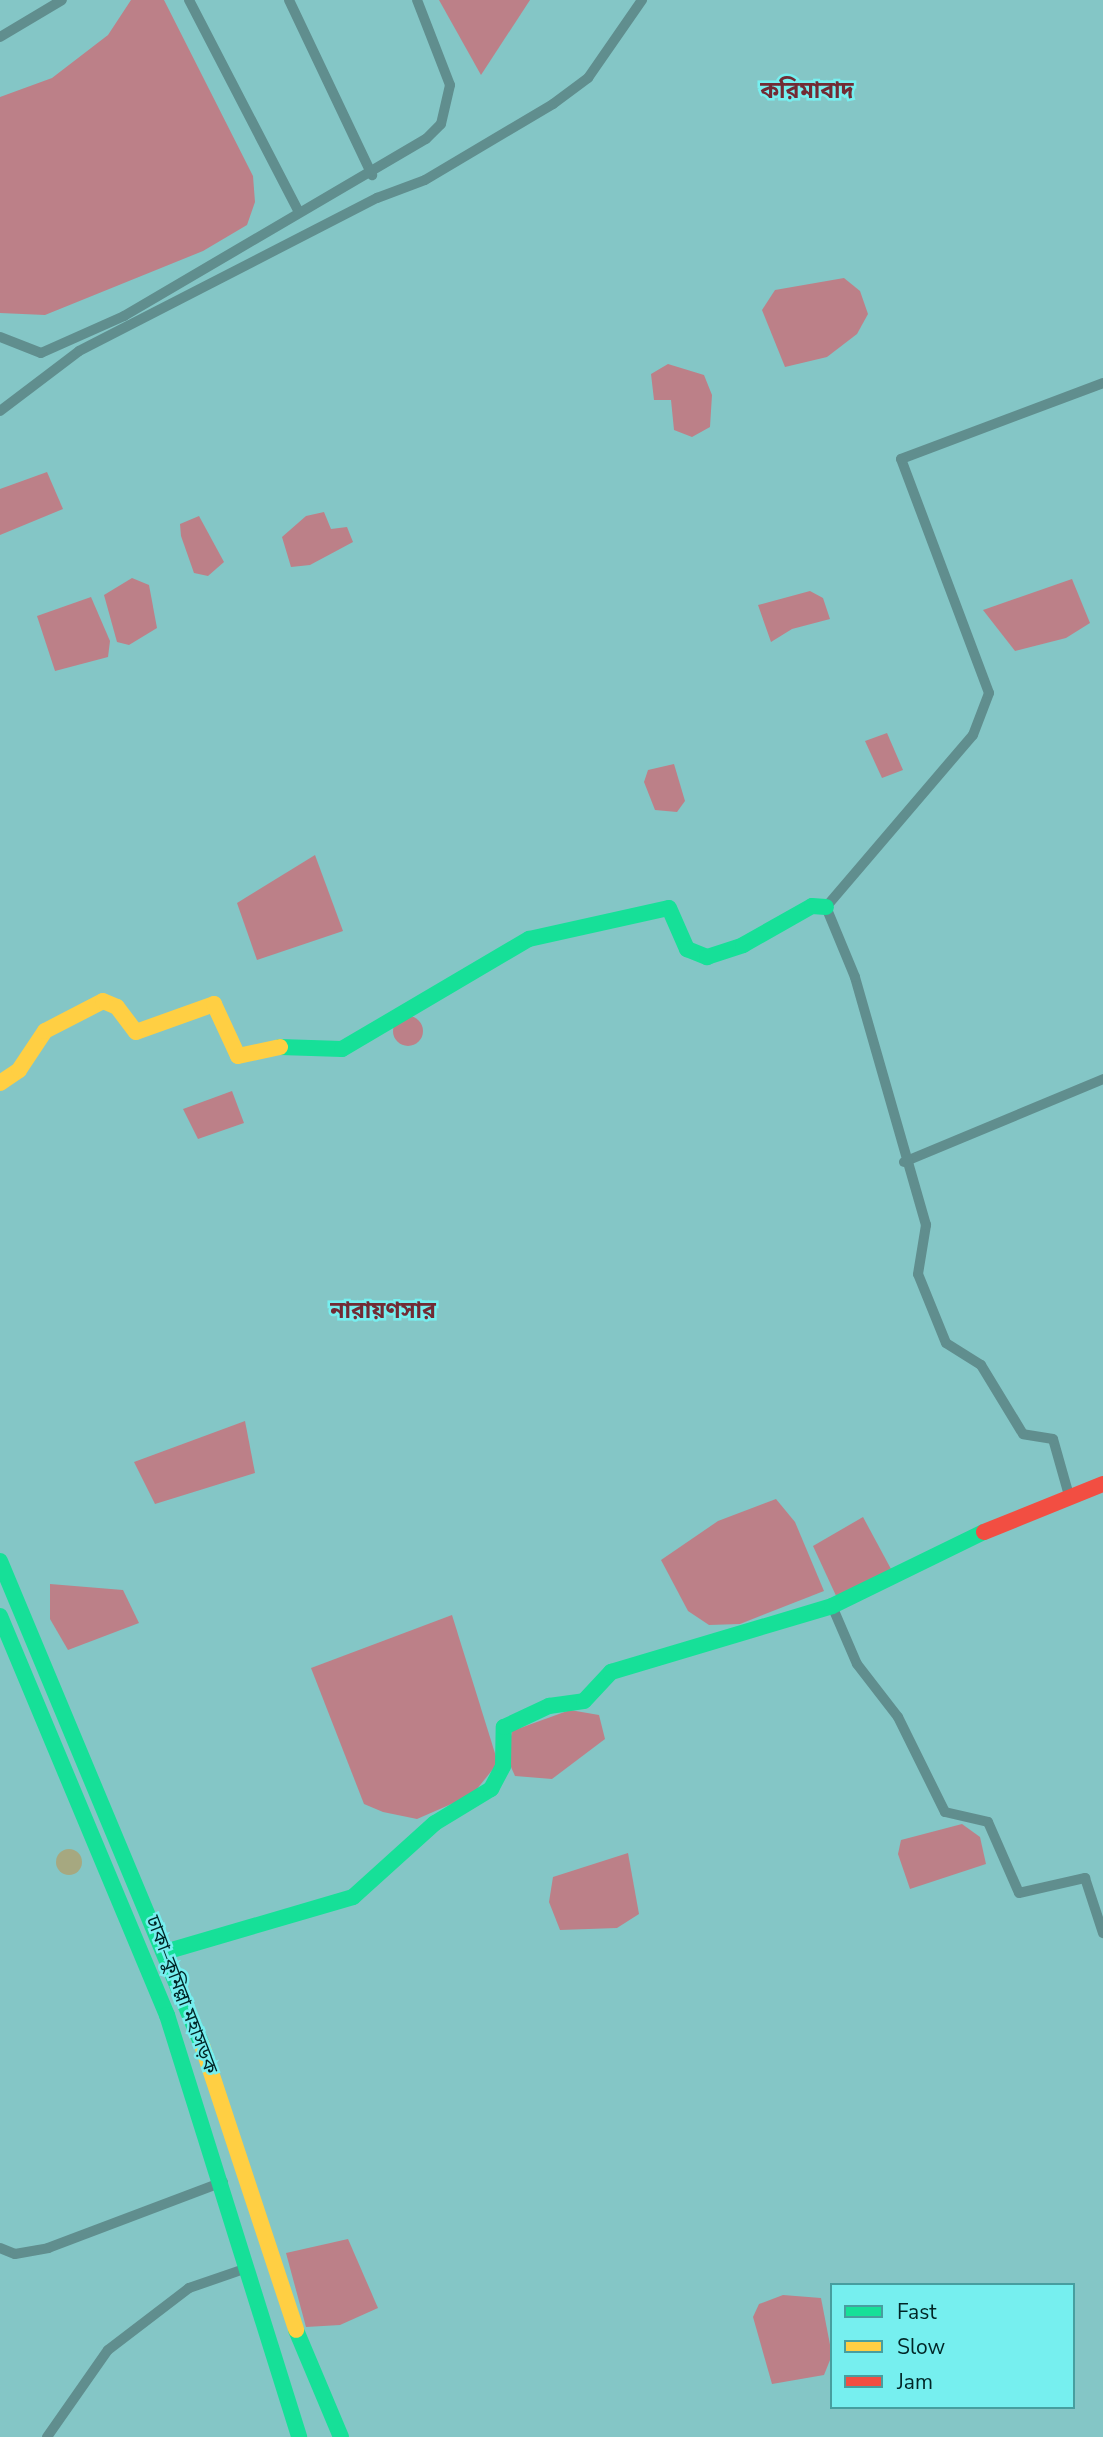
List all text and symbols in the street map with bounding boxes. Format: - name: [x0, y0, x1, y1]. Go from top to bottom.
- district label: করিমাবাদ: [760, 77, 854, 105]
- district label: নারায়ণসার: [330, 1297, 436, 1325]
- street label: ঢাকা–কুমিল্লা মহাসড়ক: [140, 1913, 222, 2077]
- legend: [830, 2283, 1075, 2409]
- text: Fast: [897, 2298, 937, 2326]
- text: Slow: [897, 2333, 945, 2361]
- text: Jam: [897, 2368, 933, 2396]

